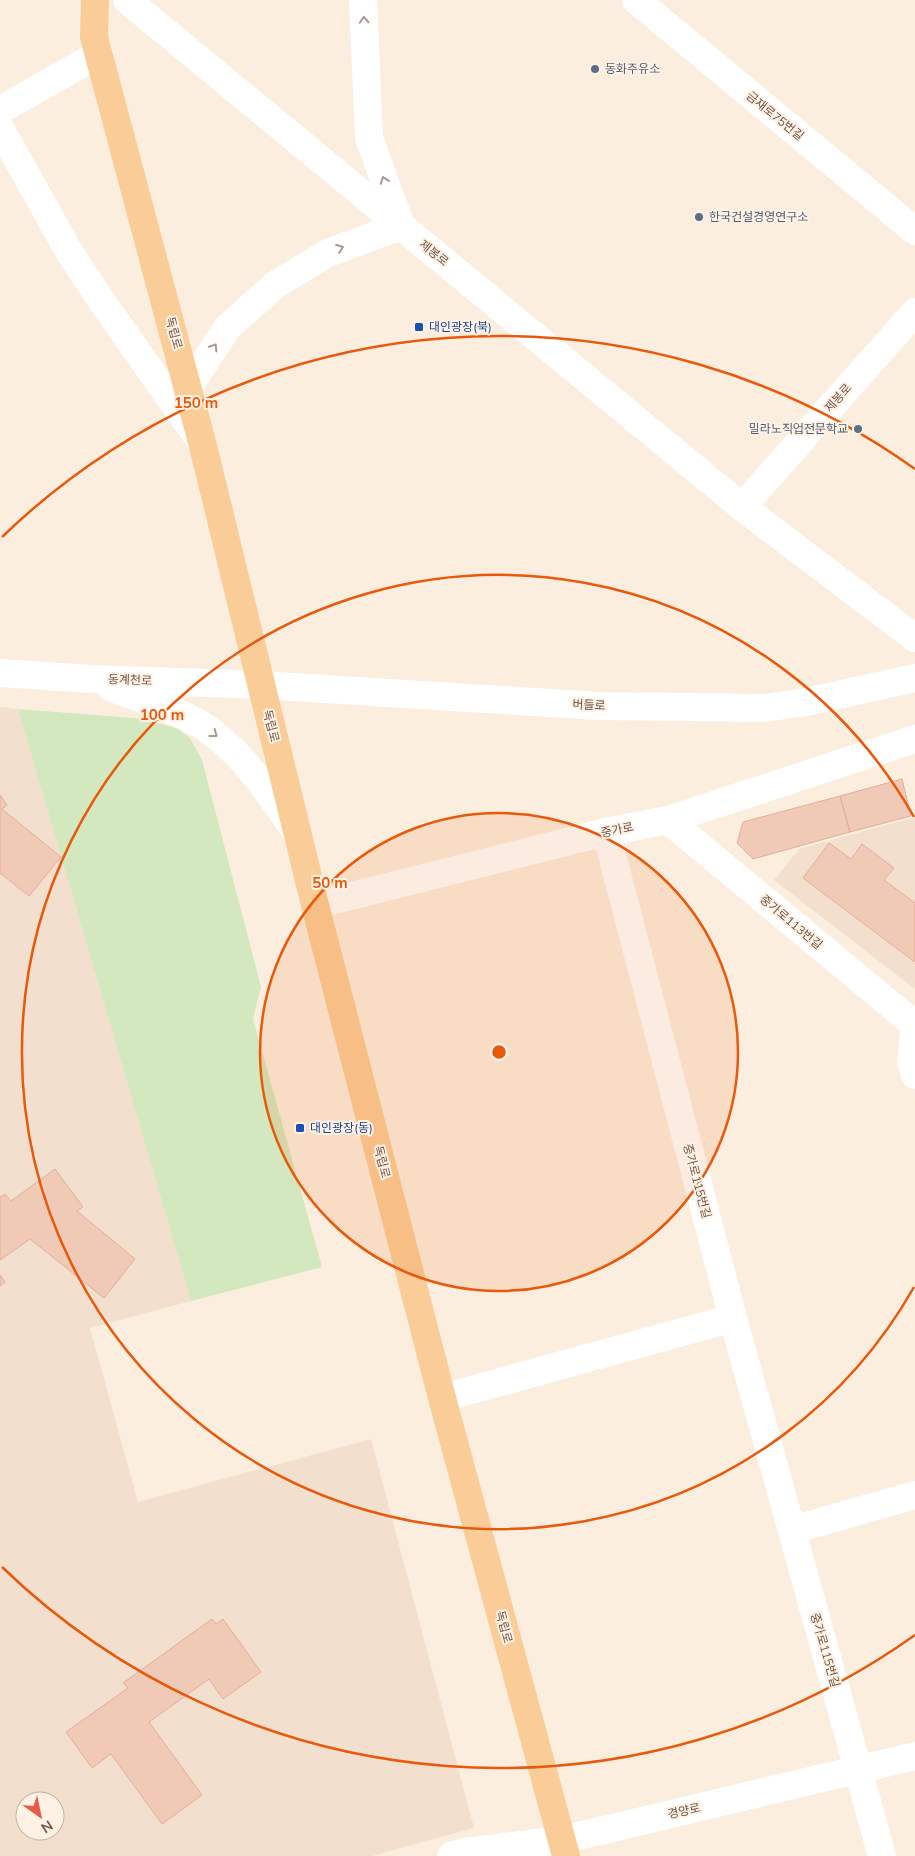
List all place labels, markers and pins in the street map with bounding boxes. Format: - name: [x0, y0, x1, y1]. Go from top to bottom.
- place label: 동화주유소: [605, 61, 660, 76]
- marker: 동화주유소: [589, 63, 601, 75]
- place label: 한국건설경영연구소: [709, 209, 808, 224]
- marker: 한국건설경영연구소: [693, 211, 705, 223]
- place label: 대인광장(북): [429, 319, 492, 334]
- marker: 대인광장(북): [413, 321, 425, 333]
- place label: 밀라노직업전문학교: [749, 421, 848, 436]
- marker: 밀라노직업전문학교: [852, 423, 864, 435]
- centre of rings: [490, 1043, 508, 1061]
- place label: 대인광장(동): [310, 1120, 373, 1135]
- marker: 대인광장(동): [294, 1122, 306, 1134]

